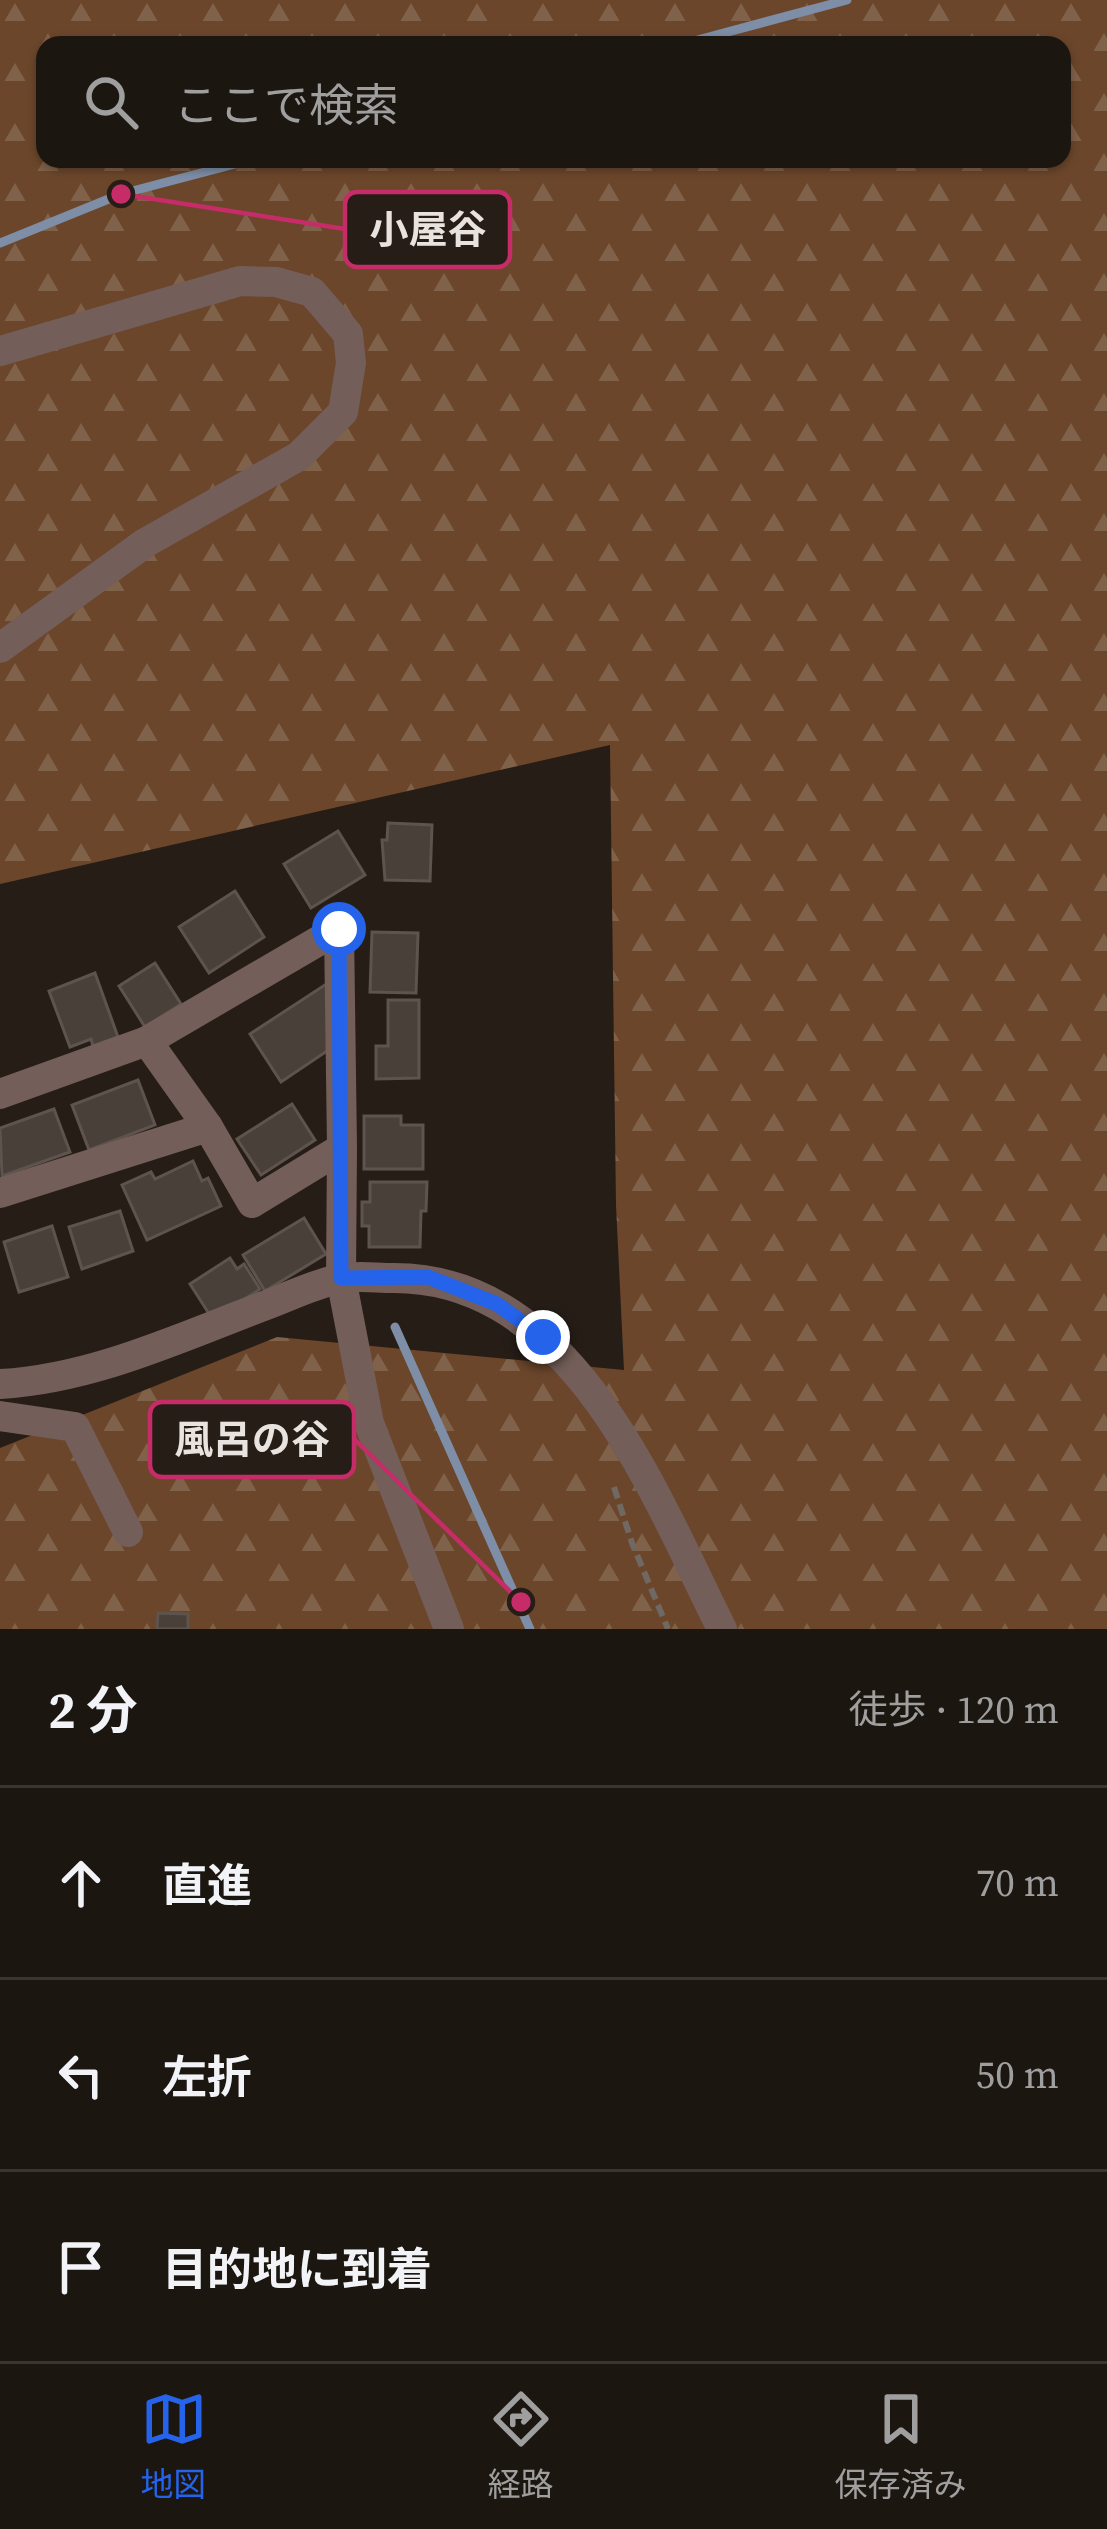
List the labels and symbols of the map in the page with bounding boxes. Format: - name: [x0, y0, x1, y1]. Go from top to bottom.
- callout: 小屋谷: [345, 192, 510, 267]
- text: 小屋谷: [369, 203, 487, 256]
- route start: [312, 902, 366, 956]
- route end: [516, 1310, 570, 1364]
- callout: 風呂の谷: [150, 1402, 354, 1477]
- text: 風呂の谷: [174, 1413, 330, 1466]

